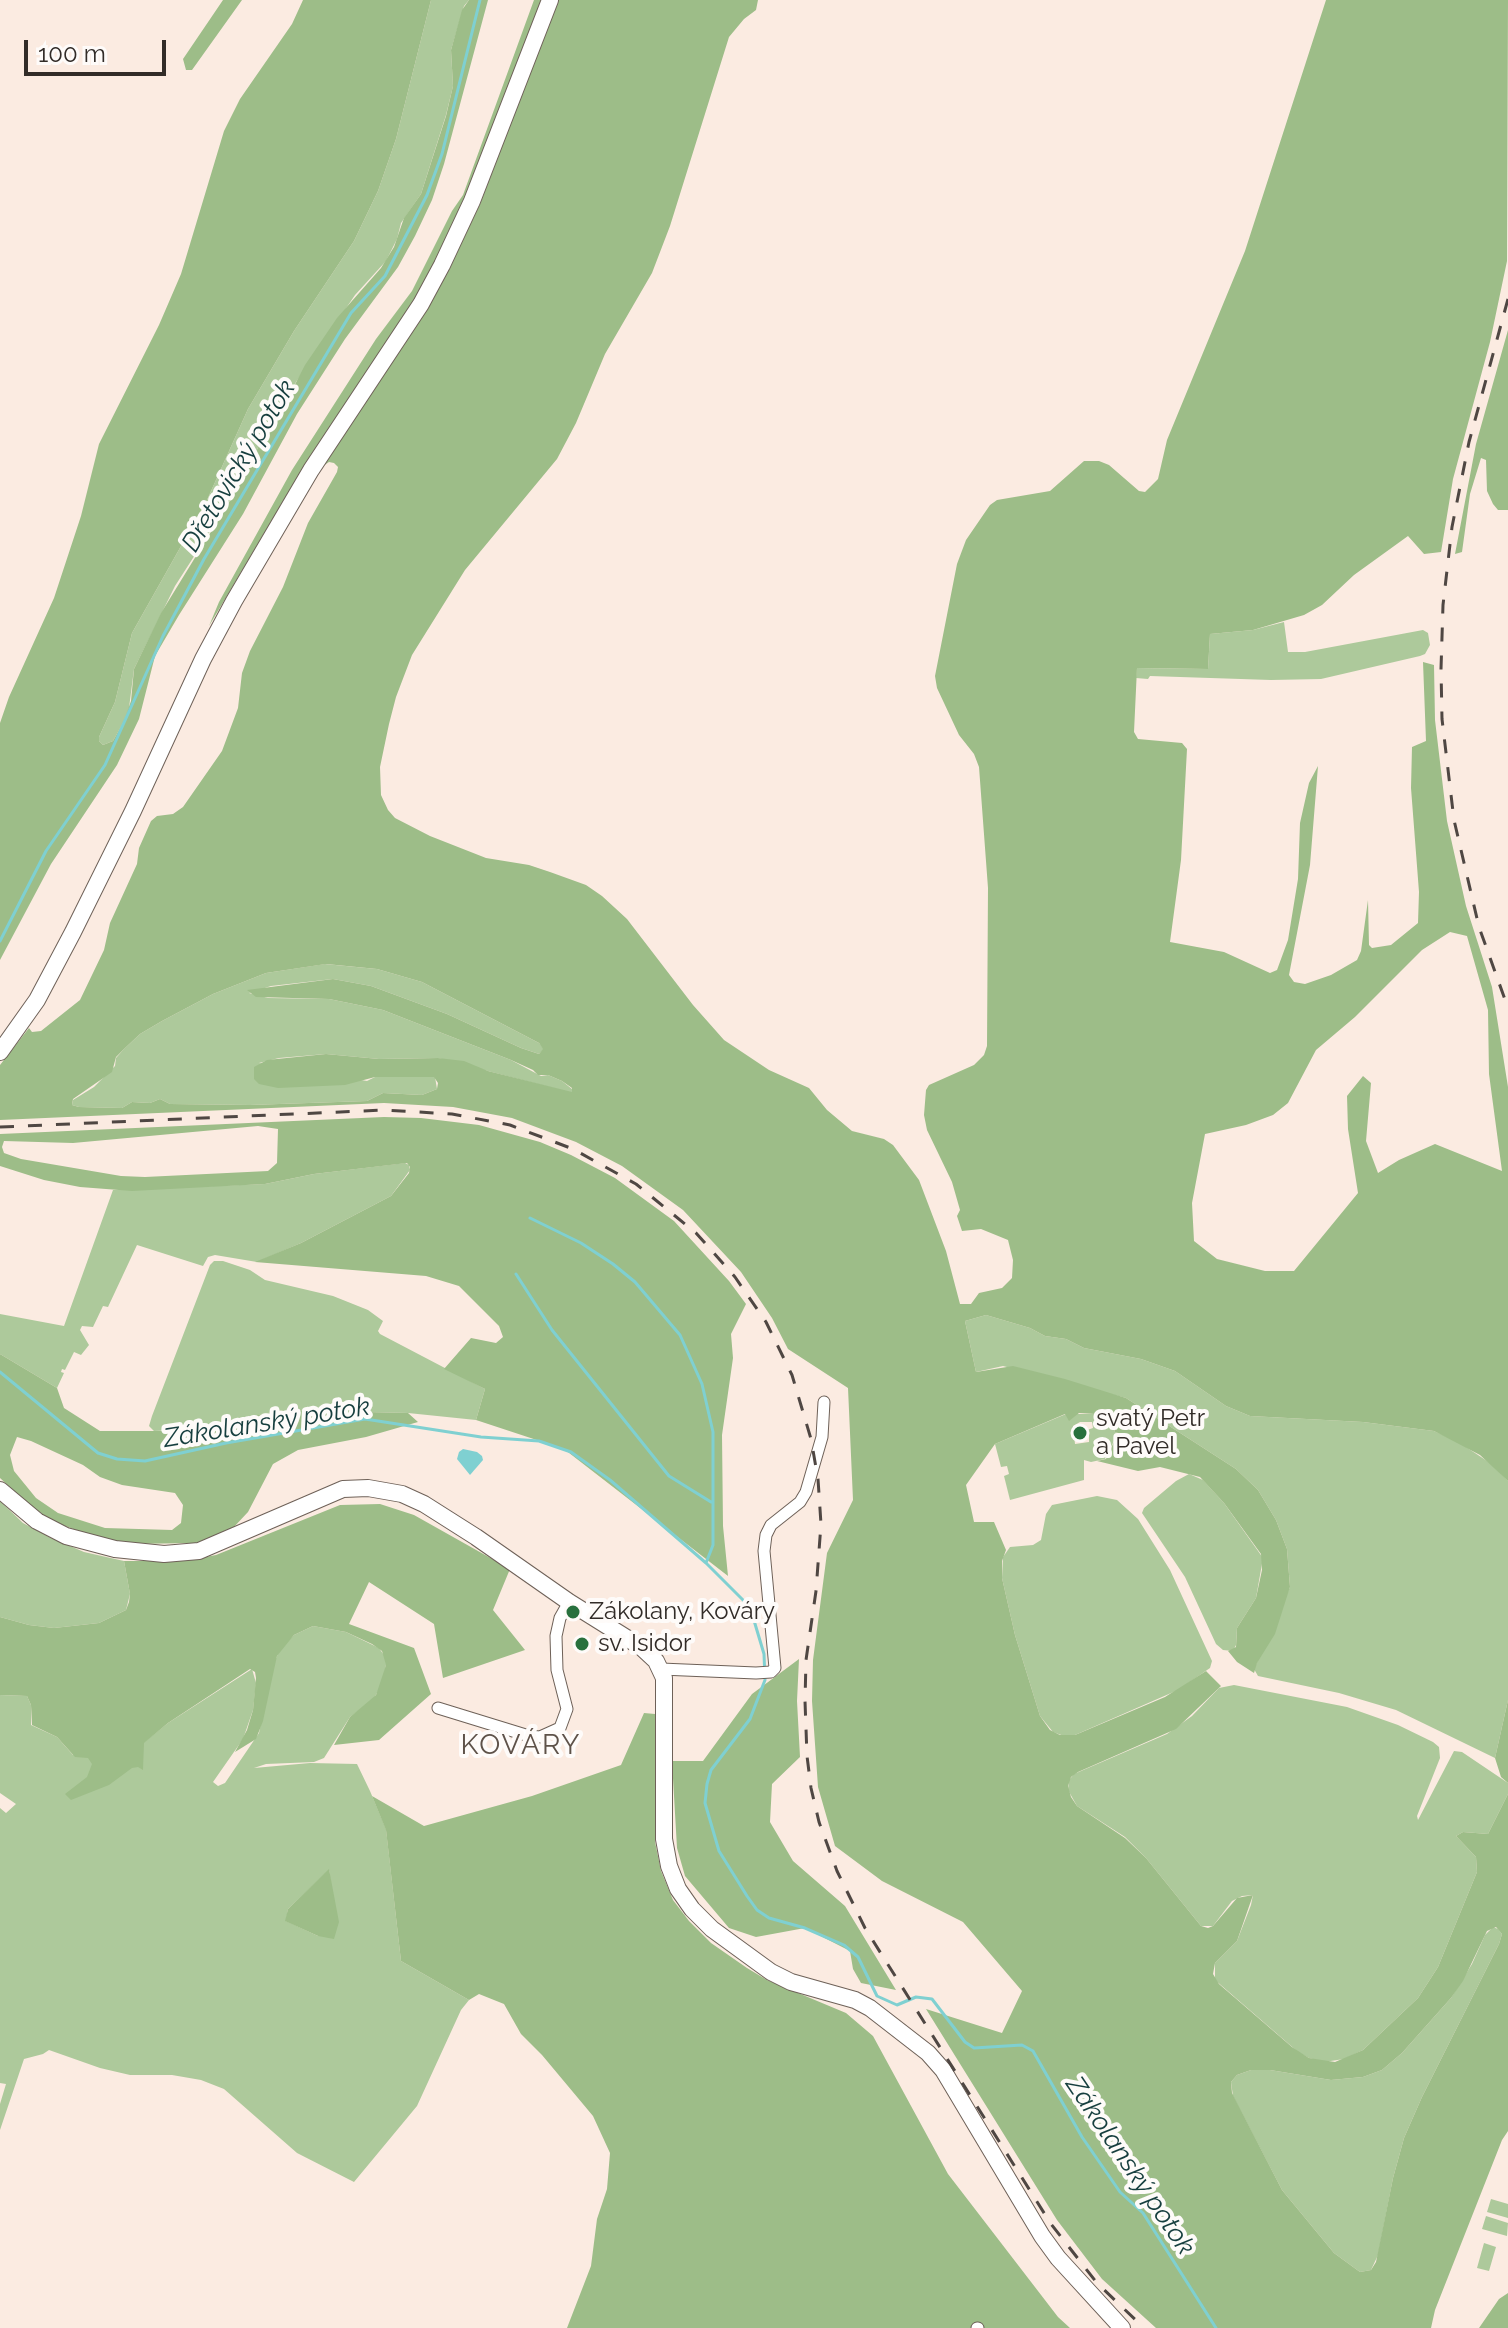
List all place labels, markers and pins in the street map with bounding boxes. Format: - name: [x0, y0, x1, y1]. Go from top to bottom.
- place label: svatý Petr a Pavel: [1096, 1405, 1205, 1461]
- marker: svatý Petr a Pavel: [1071, 1424, 1089, 1442]
- place label: Zákolany, Kováry: [589, 1598, 775, 1626]
- marker: Zákolany, Kováry: [564, 1603, 582, 1621]
- place label: sv. Isidor: [598, 1630, 691, 1658]
- marker: sv. Isidor: [573, 1635, 591, 1653]

